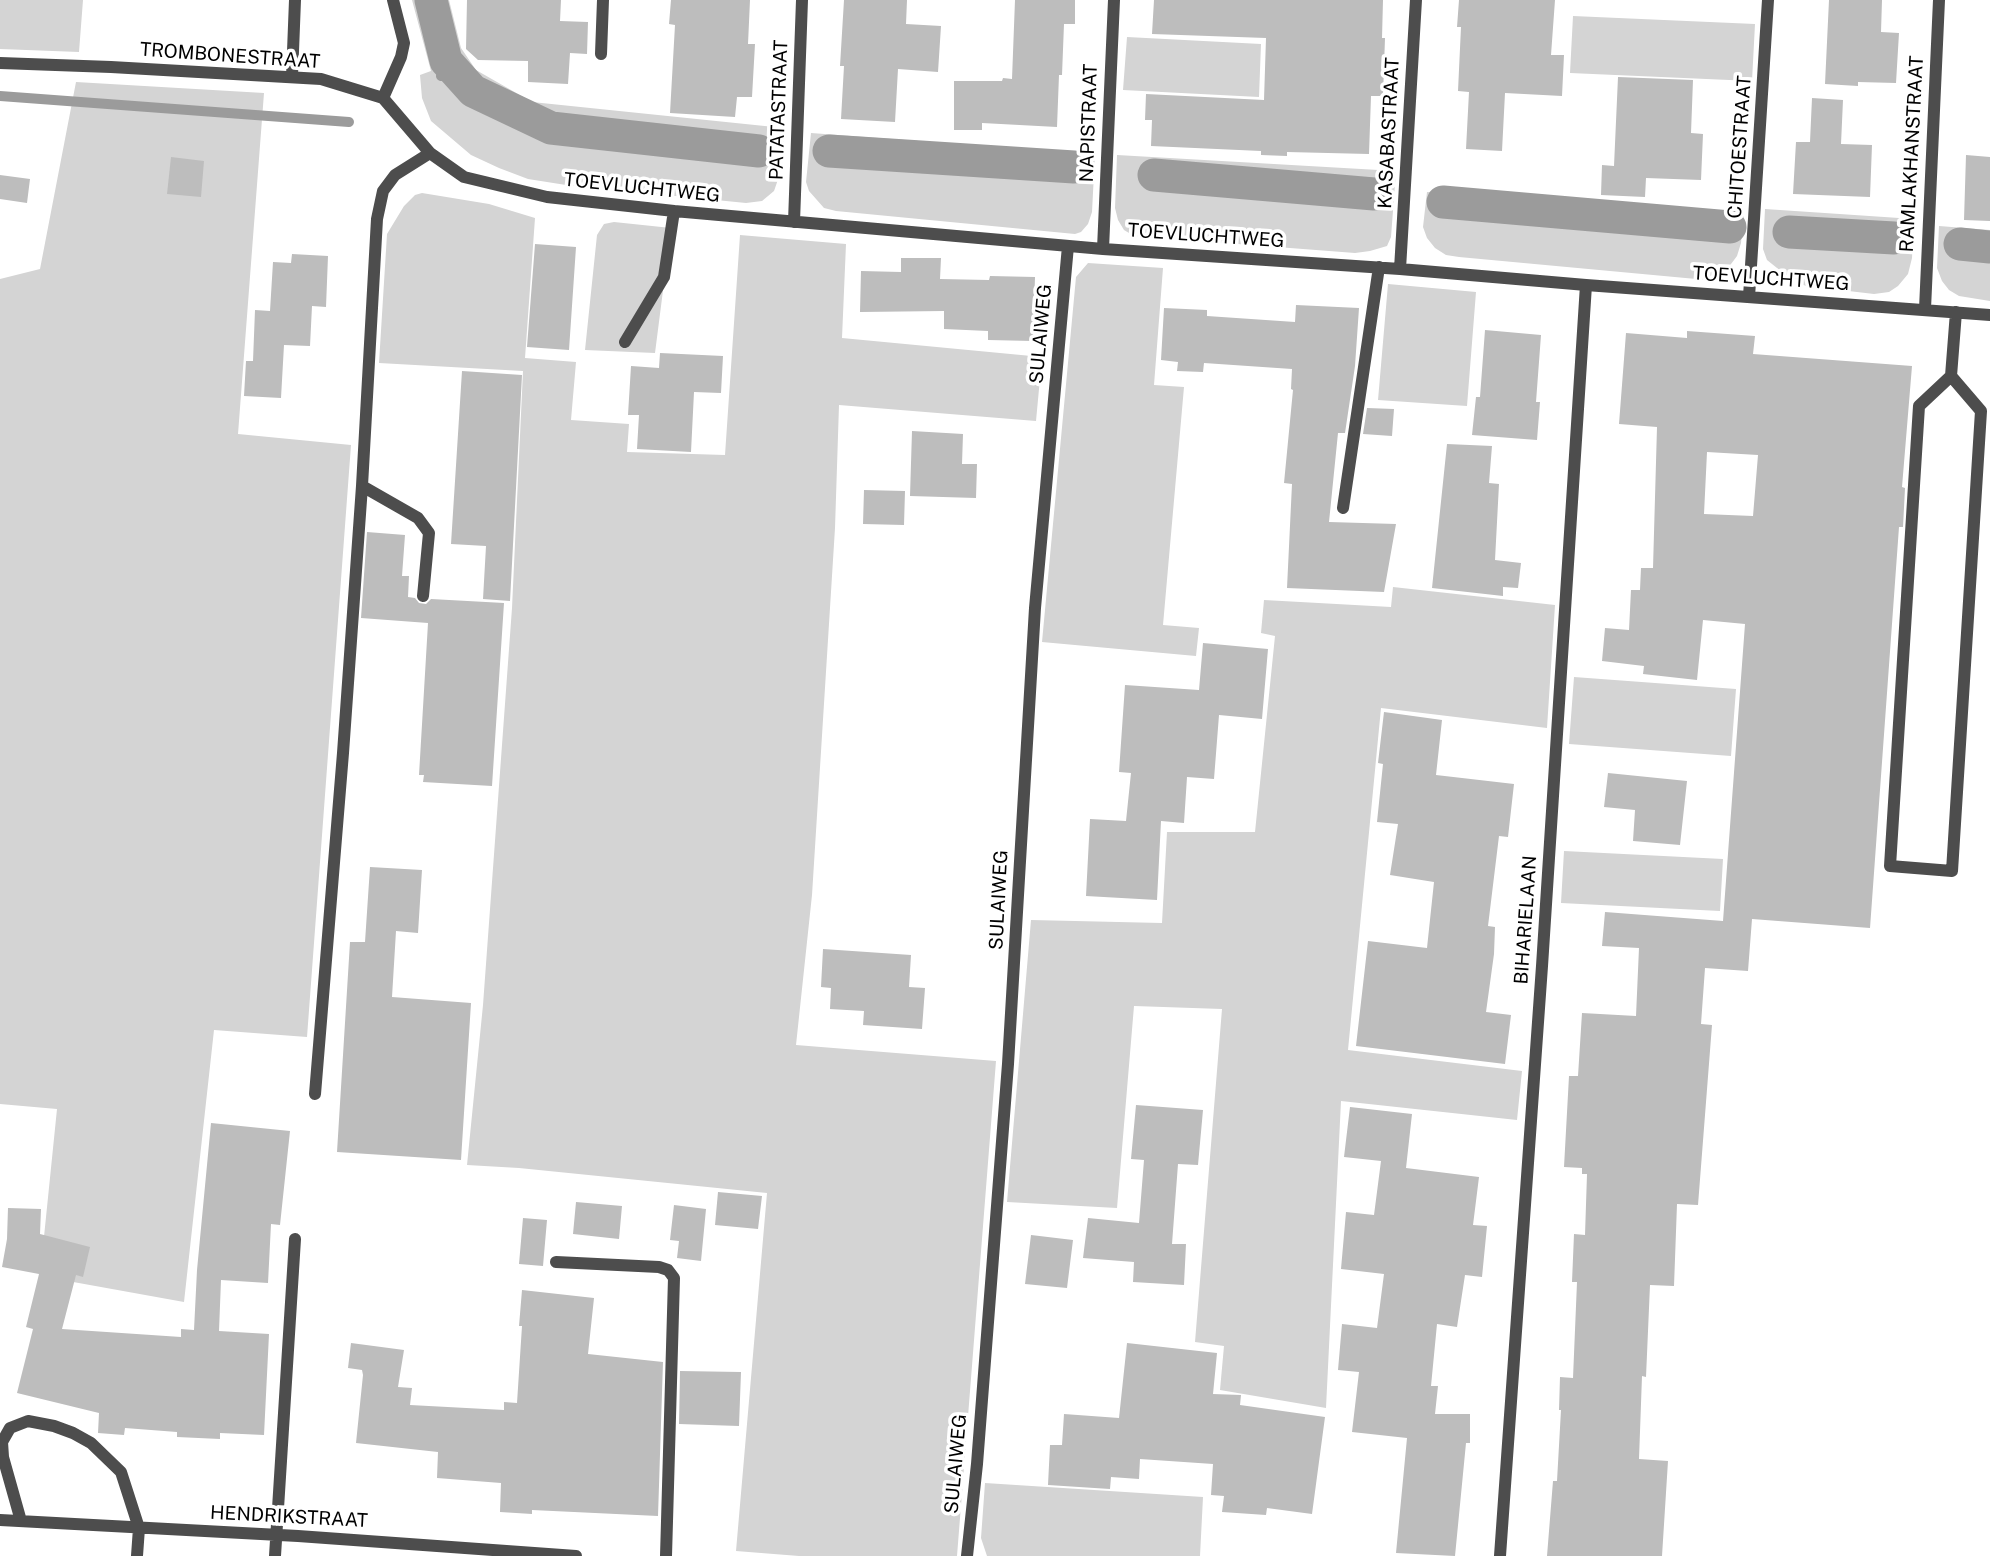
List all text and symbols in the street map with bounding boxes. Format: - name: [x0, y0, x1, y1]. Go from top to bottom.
- street label: TROMBONESTRAAT: [139, 38, 321, 74]
- street label: PATATASTRAAT: [765, 39, 793, 181]
- street label: RAMLAKHANSTRAAT: [1895, 55, 1929, 253]
- street label: KASABASTRAAT: [1374, 57, 1404, 209]
- street label: NAPISTRAAT: [1076, 63, 1102, 183]
- street label: CHITOESTRAAT: [1724, 75, 1756, 219]
- street label: TOEVLUCHTWEG: [563, 168, 721, 208]
- street label: TOEVLUCHTWEG: [1127, 219, 1285, 253]
- street label: TOEVLUCHTWEG: [1692, 262, 1850, 296]
- street label: SULAIWEG: [1025, 283, 1057, 385]
- street label: SULAIWEG: [985, 849, 1013, 951]
- street label: BIHARIELAAN: [1510, 855, 1542, 985]
- street label: SULAIWEG: [940, 1413, 972, 1515]
- street label: HENDRIKSTRAAT: [210, 1501, 368, 1533]

